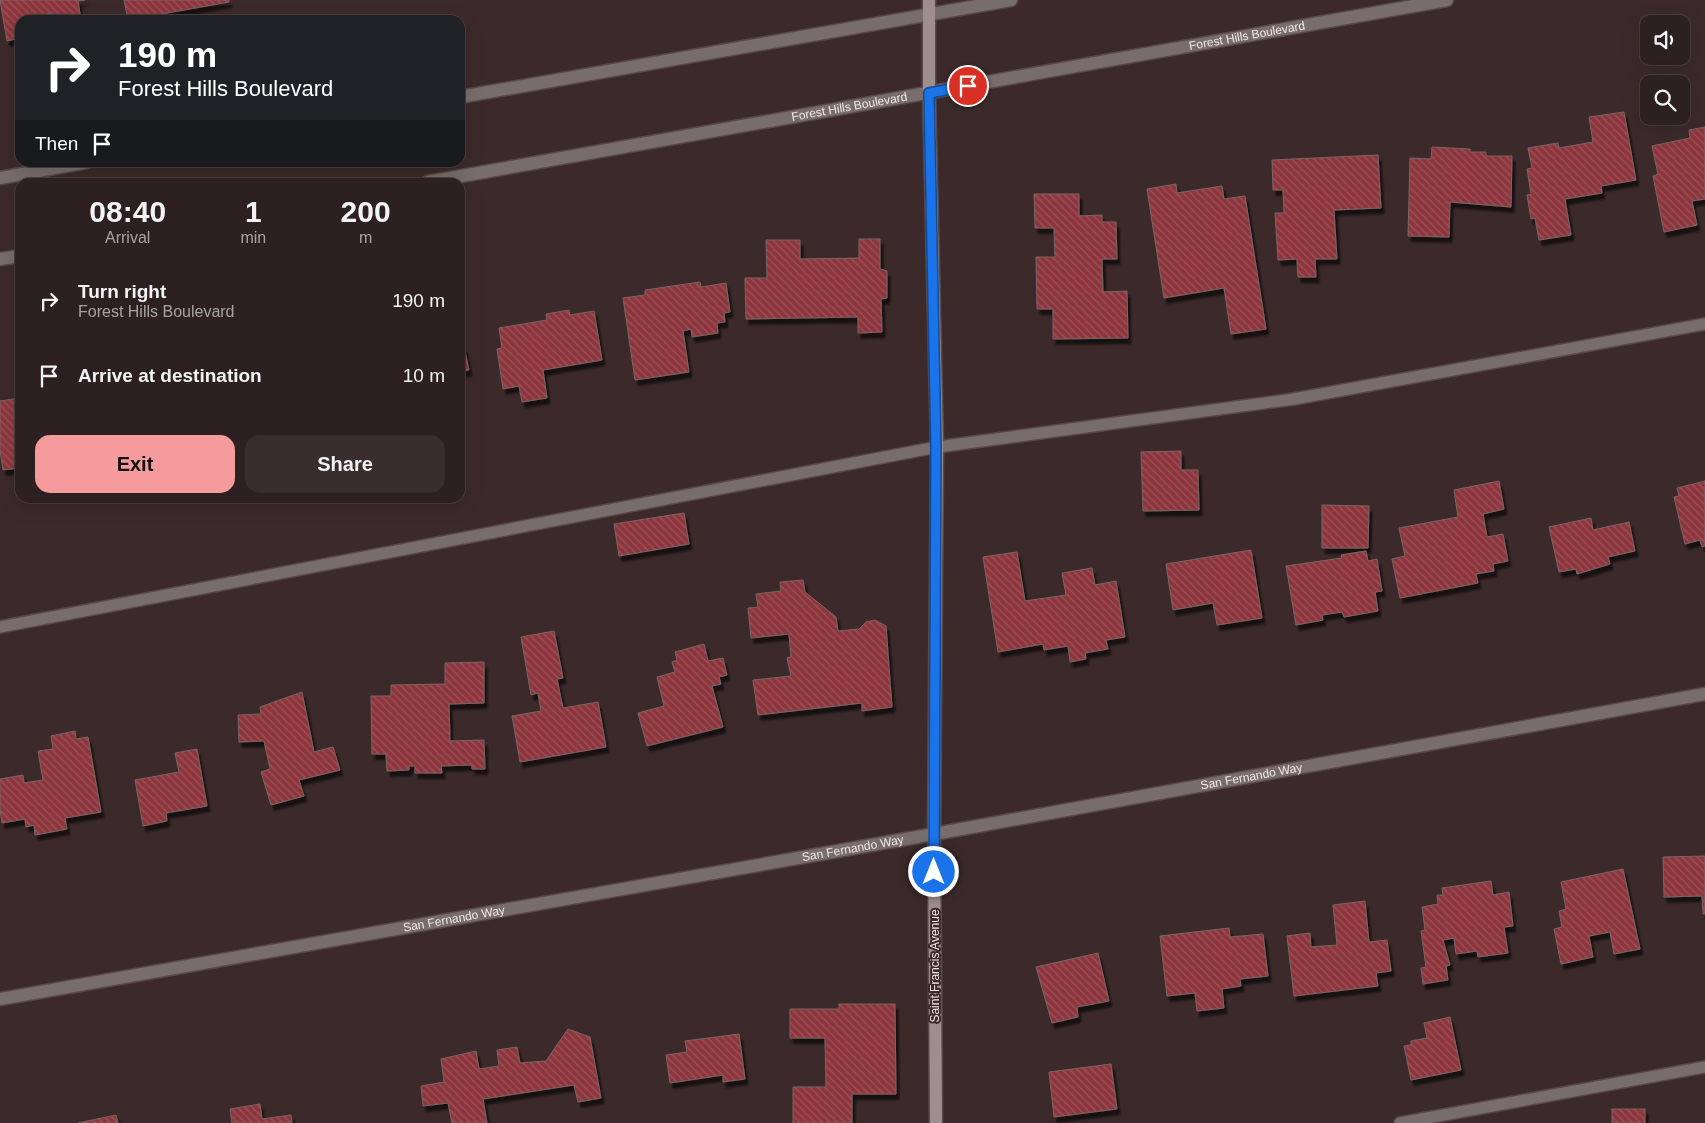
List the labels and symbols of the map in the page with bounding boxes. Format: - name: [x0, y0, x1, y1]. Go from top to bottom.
- street label: Forest Hills Boulevard: [1188, 18, 1306, 53]
- pin: [947, 65, 989, 107]
- street label: Forest Hills Boulevard: [790, 90, 908, 124]
- street label: San Fernando Way: [1199, 760, 1303, 792]
- street label: San Fernando Way: [801, 832, 905, 864]
- position arrow: [907, 845, 959, 897]
- street label: San Fernando Way: [402, 903, 506, 935]
- street label: Saint Francis Avenue: [928, 909, 942, 1023]

